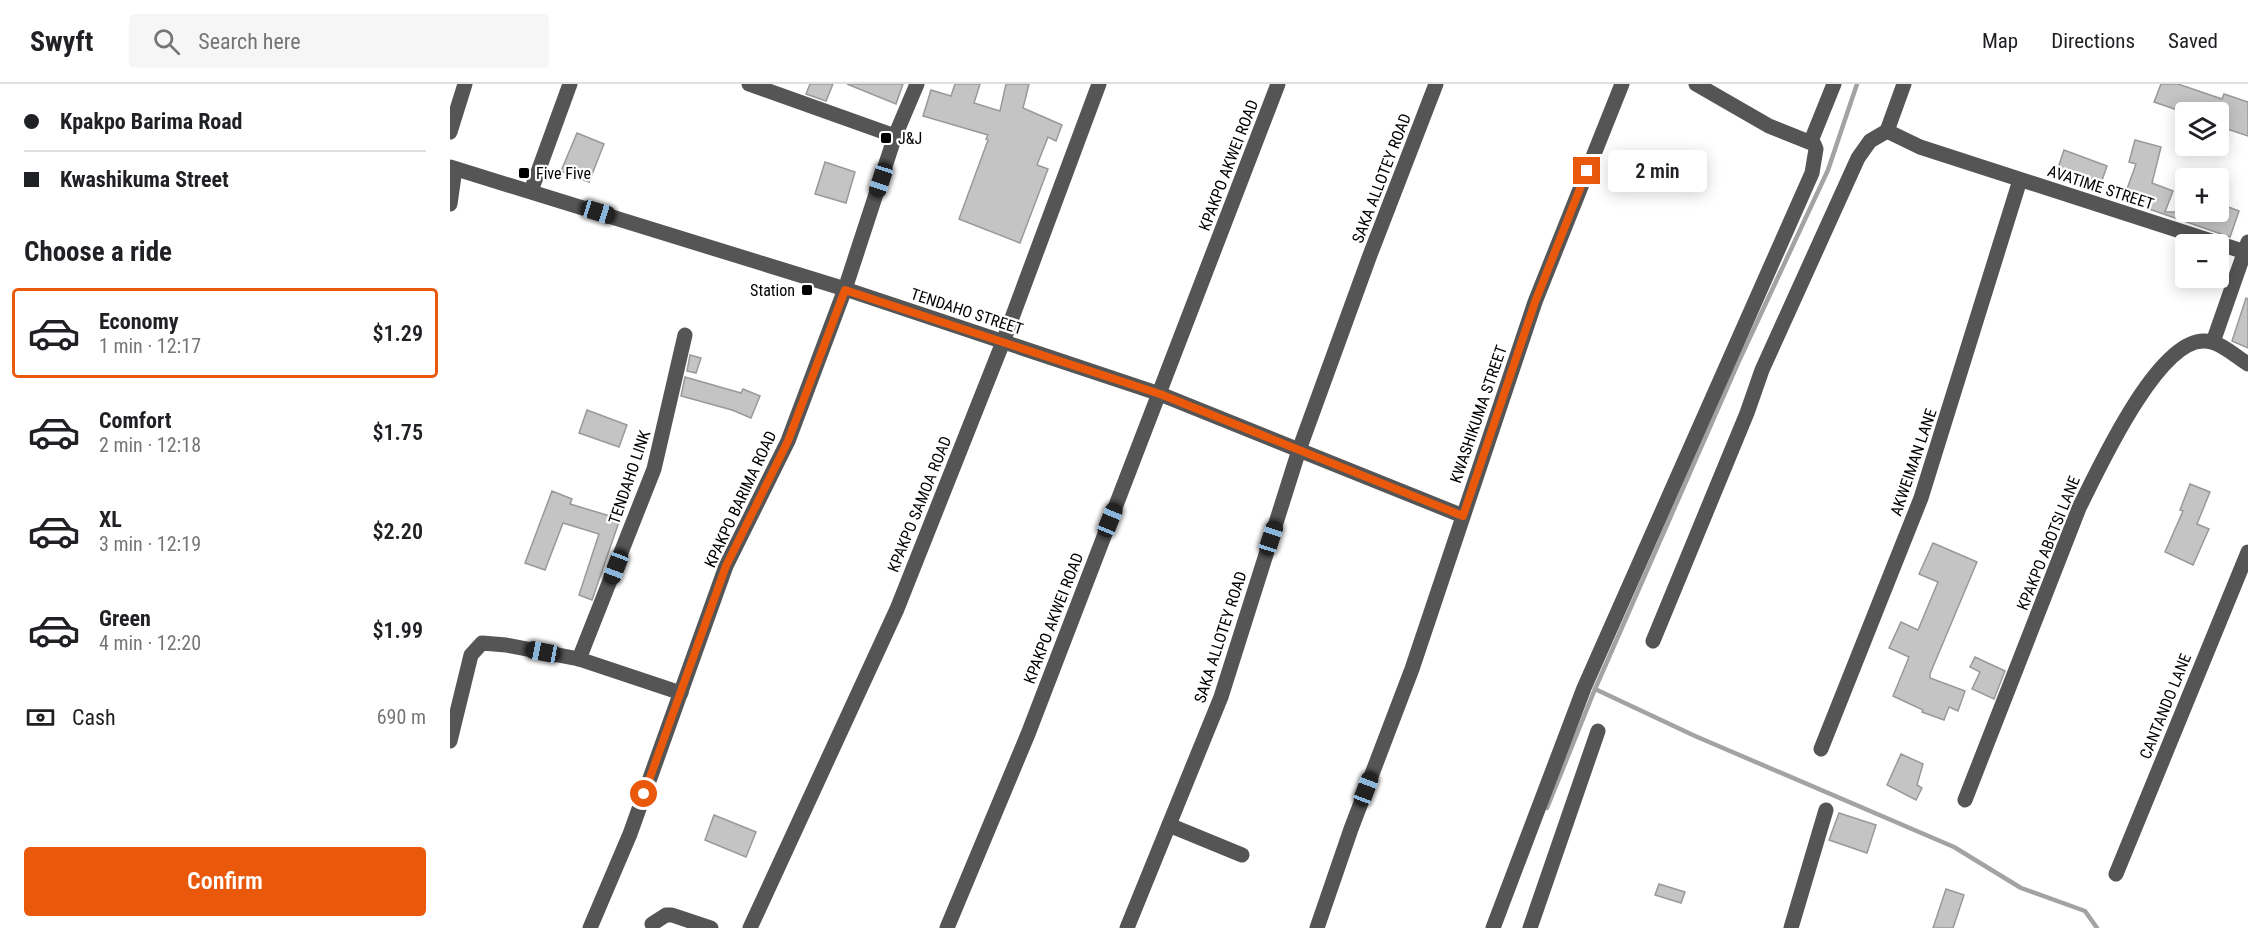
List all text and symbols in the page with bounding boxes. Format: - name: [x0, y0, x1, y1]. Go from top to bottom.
- search box: [129, 14, 549, 68]
- text: Swyft: [30, 25, 93, 58]
- icon: search: [150, 25, 183, 58]
- text: Search here: [198, 29, 301, 54]
- text: Map: [1982, 29, 2018, 53]
- text: Directions: [2051, 29, 2135, 53]
- text: Saved: [2168, 29, 2218, 53]
- street label: KPAKPO AKWEI ROAD: [1195, 97, 1262, 233]
- map controls: [2175, 102, 2229, 288]
- button: layers: [2175, 102, 2229, 156]
- text: Kpakpo Barima Road: [60, 109, 243, 134]
- street label: SAKA ALLOTEY ROAD: [1348, 111, 1415, 246]
- place label: J&J: [898, 129, 922, 148]
- marker: J&J: [879, 131, 893, 145]
- callout: 2 min: [1608, 150, 1707, 192]
- route end: [1573, 157, 1600, 184]
- text: 2 min: [1635, 159, 1680, 183]
- car: [867, 160, 895, 200]
- street label: AVATIME STREET: [2045, 161, 2156, 214]
- place label: Five Five: [536, 164, 591, 183]
- marker: Five Five: [517, 166, 531, 180]
- text: Kwashikuma Street: [60, 167, 229, 192]
- button: +: [2175, 168, 2229, 222]
- car: [578, 198, 618, 226]
- button: −: [2175, 234, 2229, 288]
- text: Choose a ride: [24, 236, 172, 268]
- place label: Station: [750, 281, 795, 300]
- marker: Station: [800, 283, 814, 297]
- street label: TENDAHO STREET: [908, 284, 1025, 339]
- icon: car: [27, 306, 81, 360]
- text: Economy: [99, 309, 179, 334]
- text: $1.29: [372, 321, 423, 346]
- text: 1 min · 12:17: [99, 334, 201, 358]
- street label: KWASHIKUMA STREET: [1446, 343, 1511, 486]
- icon: car: [27, 405, 81, 459]
- street label: AKWEIMAN LANE: [1886, 406, 1941, 518]
- text: Comfort: [99, 408, 172, 433]
- text: $1.75: [372, 420, 423, 445]
- street label: TENDAHO LINK: [605, 428, 654, 527]
- street label: KPAKPO BARIMA ROAD: [700, 428, 780, 571]
- text: 2 min · 12:18: [99, 433, 201, 457]
- street label: KPAKPO SAMOA ROAD: [884, 433, 955, 575]
- street label: KPAKPO ABOTSI LANE: [2013, 473, 2084, 613]
- car: [1095, 500, 1125, 540]
- icon: car: [27, 504, 81, 558]
- text: XL: [99, 507, 122, 532]
- car: [1257, 518, 1285, 558]
- text: $2.20: [372, 519, 423, 544]
- text: 3 min · 12:19: [99, 532, 201, 556]
- car: [601, 547, 631, 587]
- street label: KPAKPO AKWEI ROAD: [1020, 550, 1087, 686]
- street label: SAKA ALLOTEY ROAD: [1190, 569, 1251, 705]
- icon: car: [27, 603, 81, 657]
- text: Green: [99, 606, 151, 631]
- text: $1.99: [372, 618, 423, 643]
- text: 4 min · 12:20: [99, 631, 201, 655]
- car: [524, 640, 562, 664]
- street label: CANTANDO LANE: [2136, 651, 2195, 762]
- icon: cash: [24, 701, 57, 734]
- text: Cash: [72, 705, 116, 730]
- text: 690 m: [377, 705, 426, 729]
- car: [1351, 769, 1381, 809]
- route start: [630, 780, 657, 807]
- button: Confirm: [24, 847, 426, 916]

